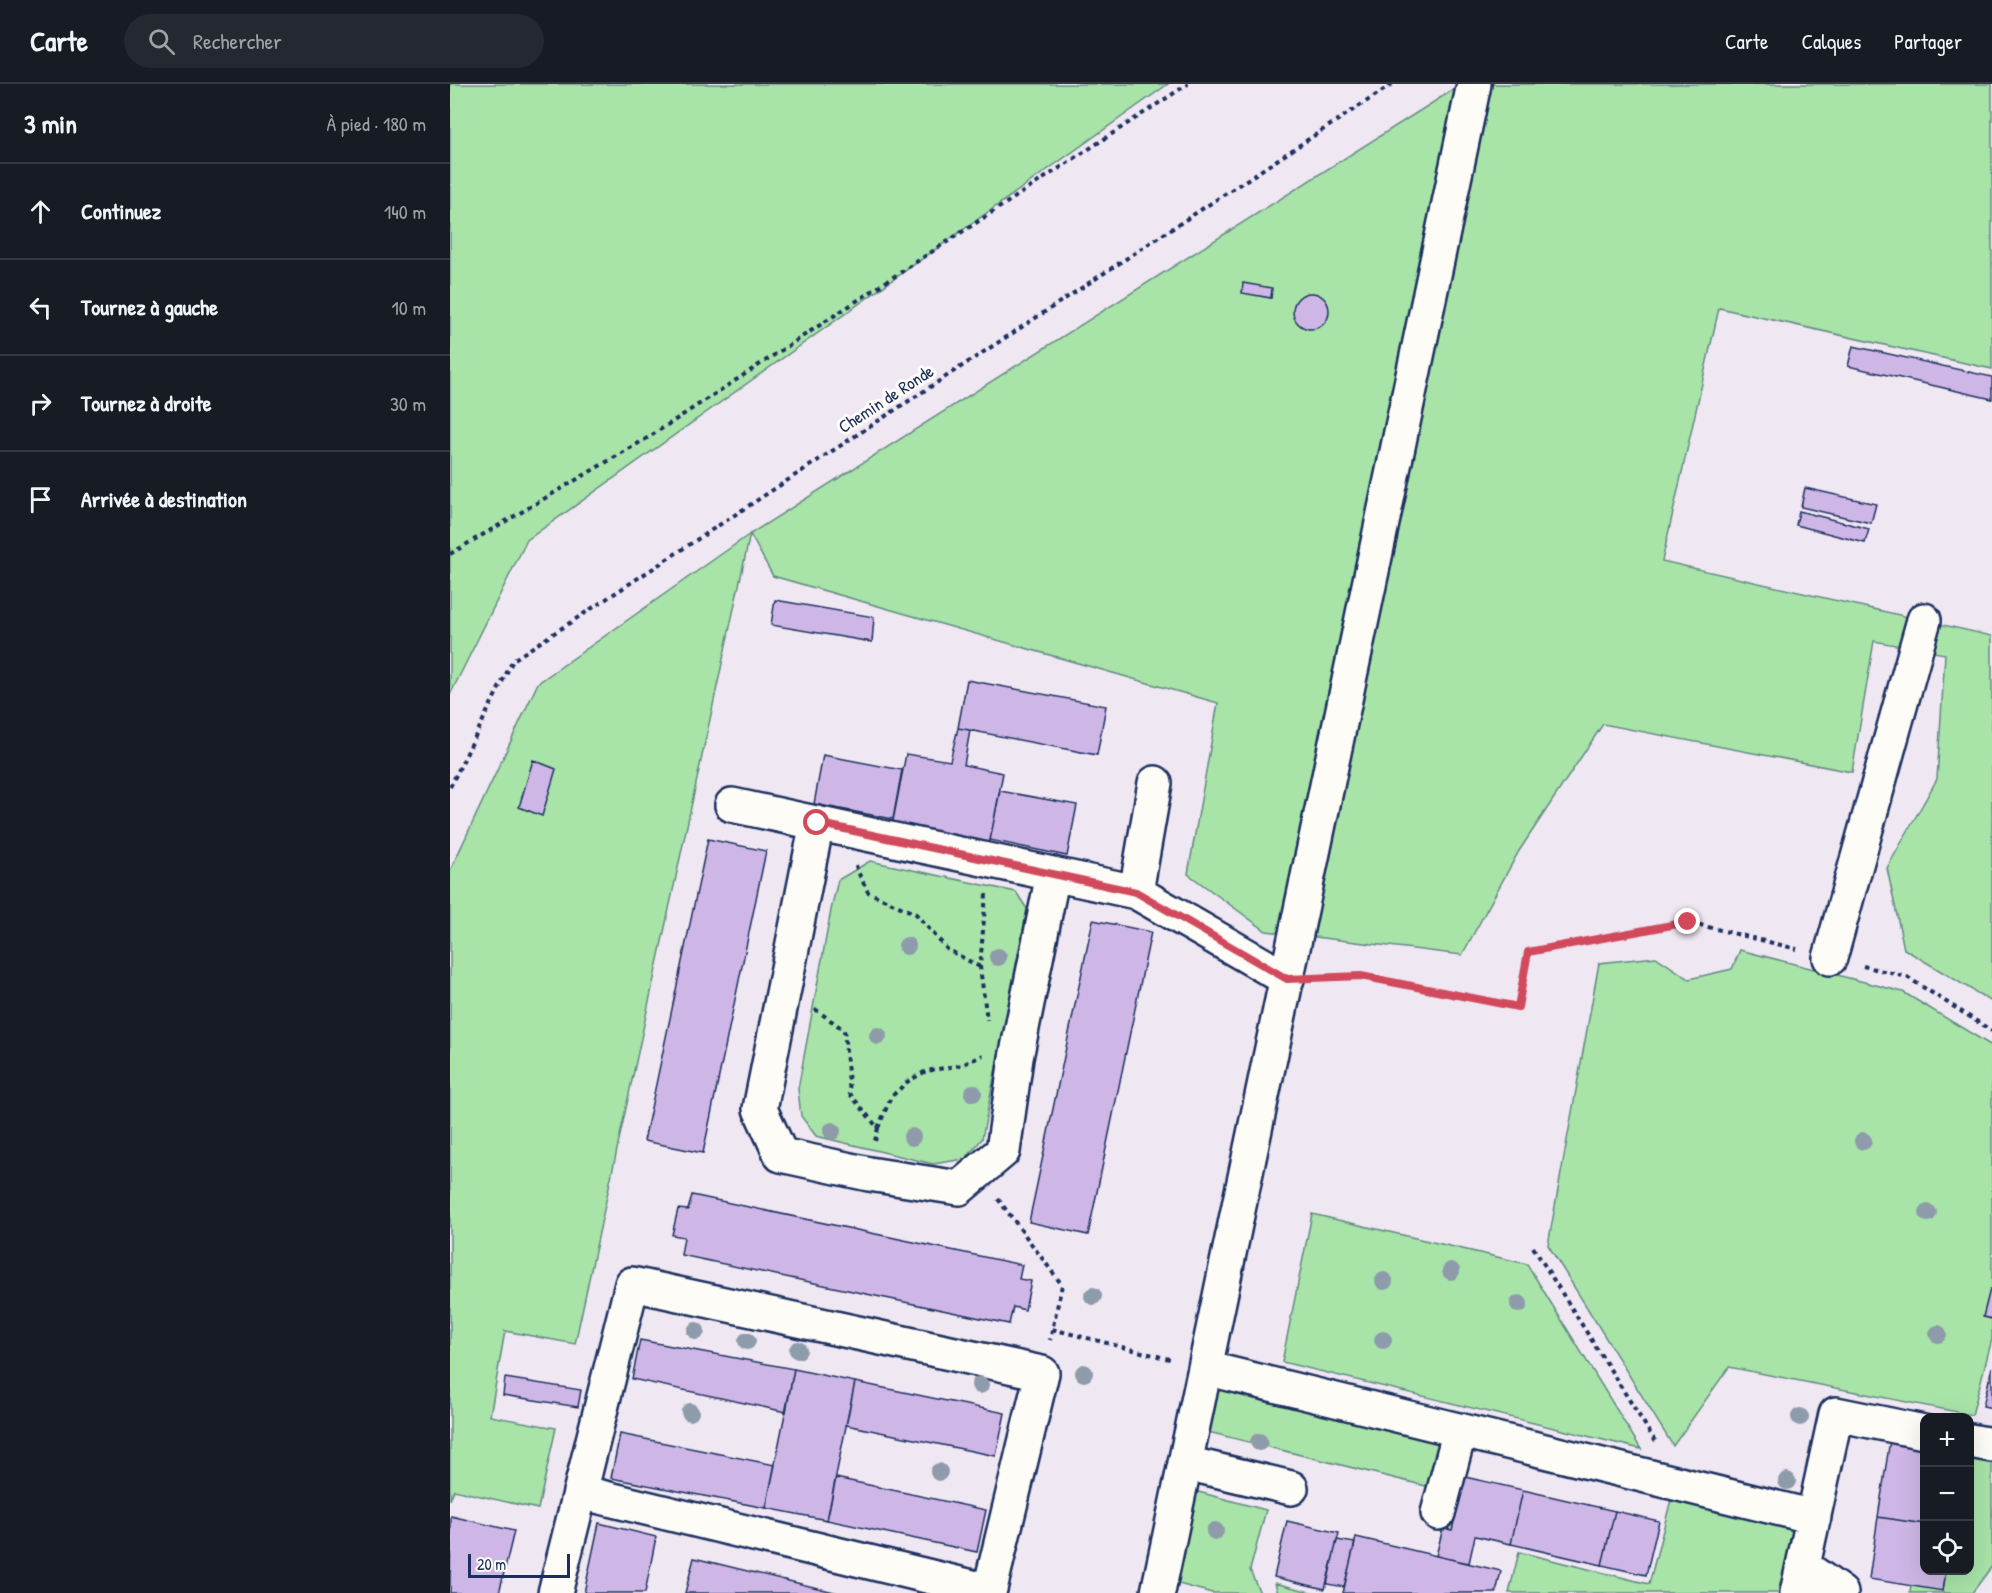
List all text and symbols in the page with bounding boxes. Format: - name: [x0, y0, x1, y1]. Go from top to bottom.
- search box: [124, 14, 544, 68]
- text: Carte: [30, 22, 88, 60]
- icon: search: [145, 25, 178, 58]
- text: Rechercher: [193, 26, 282, 56]
- text: Carte: [1725, 27, 1768, 56]
- text: Calques: [1801, 27, 1861, 56]
- text: Partager: [1894, 27, 1962, 56]
- text: 3 min: [24, 106, 77, 141]
- text: À pied · 180 m: [327, 110, 426, 137]
- icon: ahead: [24, 195, 57, 228]
- text: Continuez: [81, 196, 161, 226]
- text: 140 m: [384, 198, 426, 225]
- icon: left: [24, 291, 57, 324]
- text: Tournez à gauche: [81, 292, 218, 322]
- text: 10 m: [392, 294, 426, 321]
- street label: Chemin de Ronde: [833, 358, 938, 439]
- icon: right: [24, 387, 57, 420]
- text: Tournez à droite: [81, 388, 211, 418]
- text: 30 m: [390, 390, 426, 417]
- icon: arrive: [24, 483, 57, 516]
- text: Arrivée à destination: [81, 484, 247, 514]
- route start: [803, 809, 829, 835]
- route end: [1674, 908, 1700, 934]
- map controls: [1920, 1413, 1974, 1575]
- button: +: [1920, 1413, 1974, 1467]
- button: −: [1920, 1467, 1974, 1521]
- button: locate: [1920, 1521, 1974, 1575]
- scale bar: [468, 1551, 570, 1578]
- text: 20 m: [477, 1553, 506, 1575]

